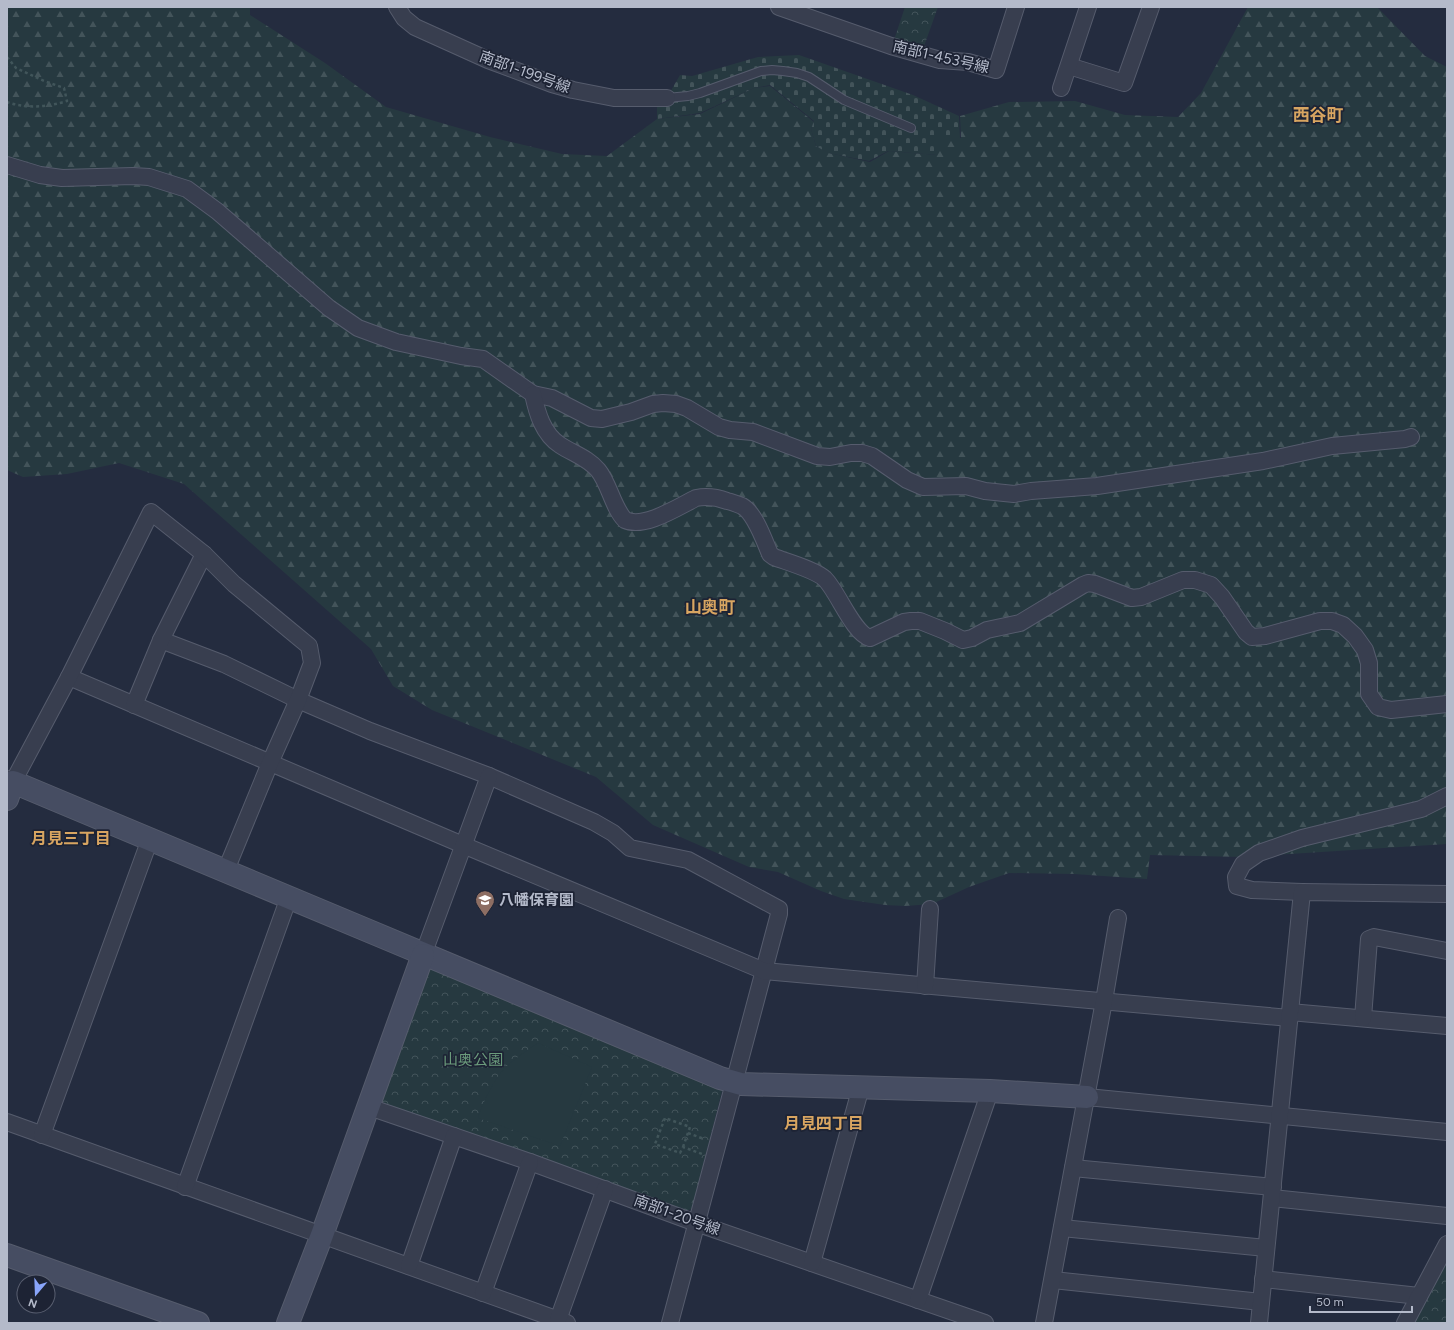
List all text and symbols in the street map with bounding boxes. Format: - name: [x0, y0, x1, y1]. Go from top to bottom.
- street label: 南部1-453号線: [891, 37, 991, 77]
- street label: 南部1-199号線: [477, 47, 573, 97]
- district label: 西谷町: [1293, 105, 1344, 125]
- district label: 山奥町: [685, 597, 736, 617]
- district label: 月見三丁目: [31, 829, 111, 848]
- school or university icon: 八幡保育園: [474, 889, 496, 917]
- place label: 八幡保育園: [499, 891, 574, 909]
- park label: 山奥公園: [443, 1051, 503, 1069]
- district label: 月見四丁目: [784, 1114, 864, 1133]
- street label: 南部1-20号線: [631, 1191, 723, 1239]
- north arrow: [16, 1274, 56, 1314]
- scale bar: [1310, 1288, 1412, 1314]
- text: N: [27, 1295, 39, 1311]
- text: 50 m: [1316, 1295, 1344, 1309]

